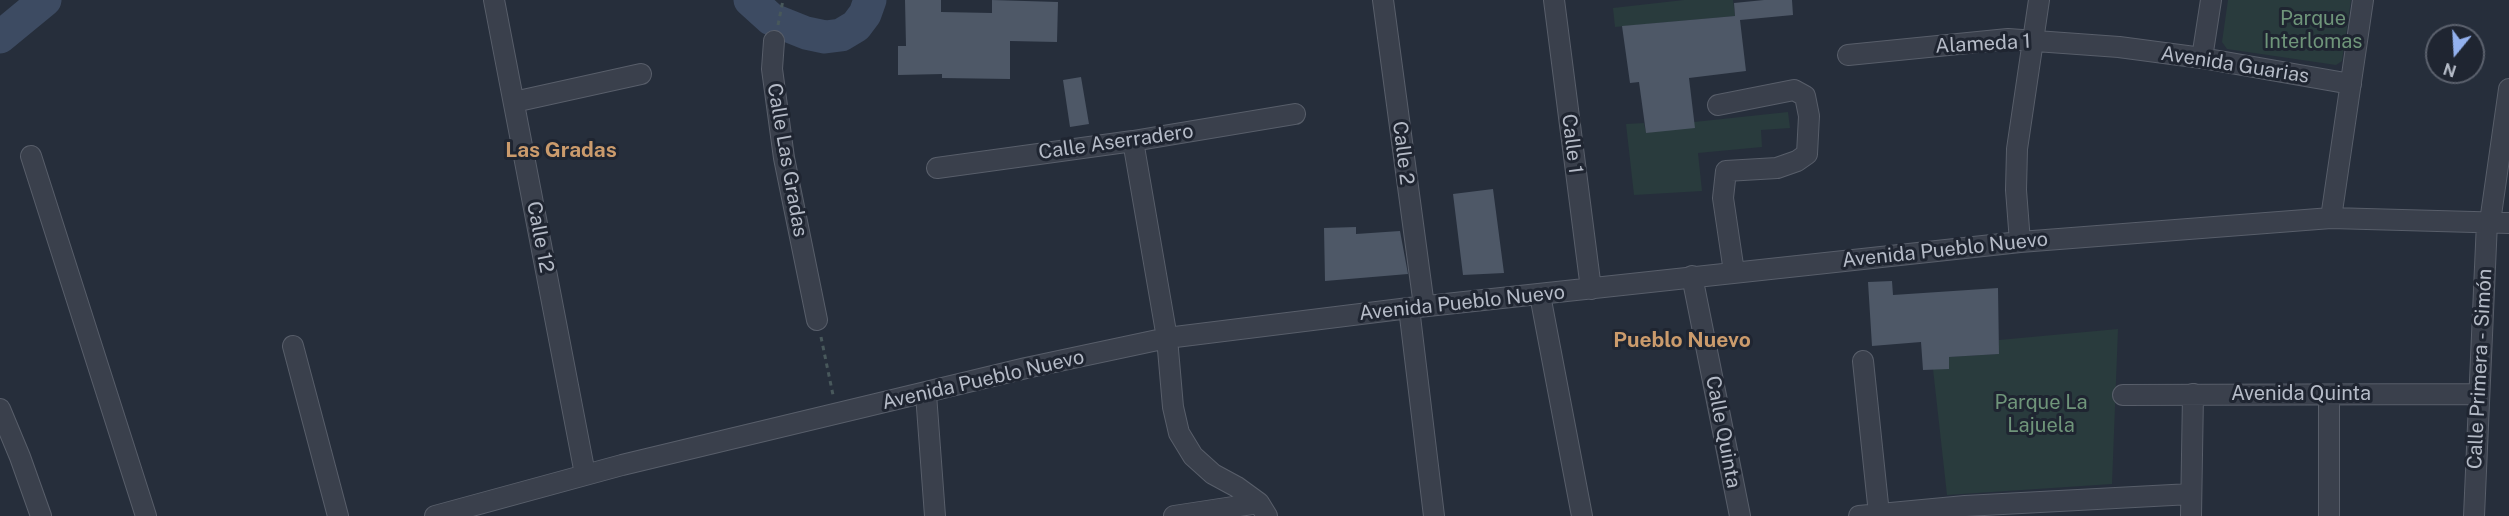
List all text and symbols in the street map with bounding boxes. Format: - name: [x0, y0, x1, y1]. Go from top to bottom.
- park label: Parque Interlomas: [2264, 7, 2362, 54]
- north arrow: [2425, 24, 2485, 84]
- street label: Alameda 1: [1935, 30, 2031, 58]
- street label: Avenida Guarias: [2159, 41, 2311, 89]
- text: N: [2441, 59, 2459, 81]
- street label: Calle Las Gradas: [762, 81, 812, 239]
- street label: Calle 1: [1556, 113, 1588, 175]
- street label: Calle Aserradero: [1037, 119, 1195, 165]
- street label: Calle 2: [1387, 120, 1419, 186]
- district label: Las Gradas: [505, 138, 617, 164]
- street label: Calle 12: [521, 199, 559, 275]
- street label: Avenida Pueblo Nuevo: [1841, 227, 2049, 273]
- street label: Calle Primera - Simón: [2463, 268, 2497, 470]
- street label: Avenida Pueblo Nuevo: [1358, 280, 1566, 326]
- district label: Pueblo Nuevo: [1613, 328, 1751, 354]
- street label: Avenida Pueblo Nuevo: [880, 345, 1086, 415]
- street label: Calle Quinta: [1700, 374, 1746, 490]
- street label: Avenida Quinta: [2231, 382, 2371, 406]
- park label: Parque La Lajuela: [1994, 391, 2088, 438]

